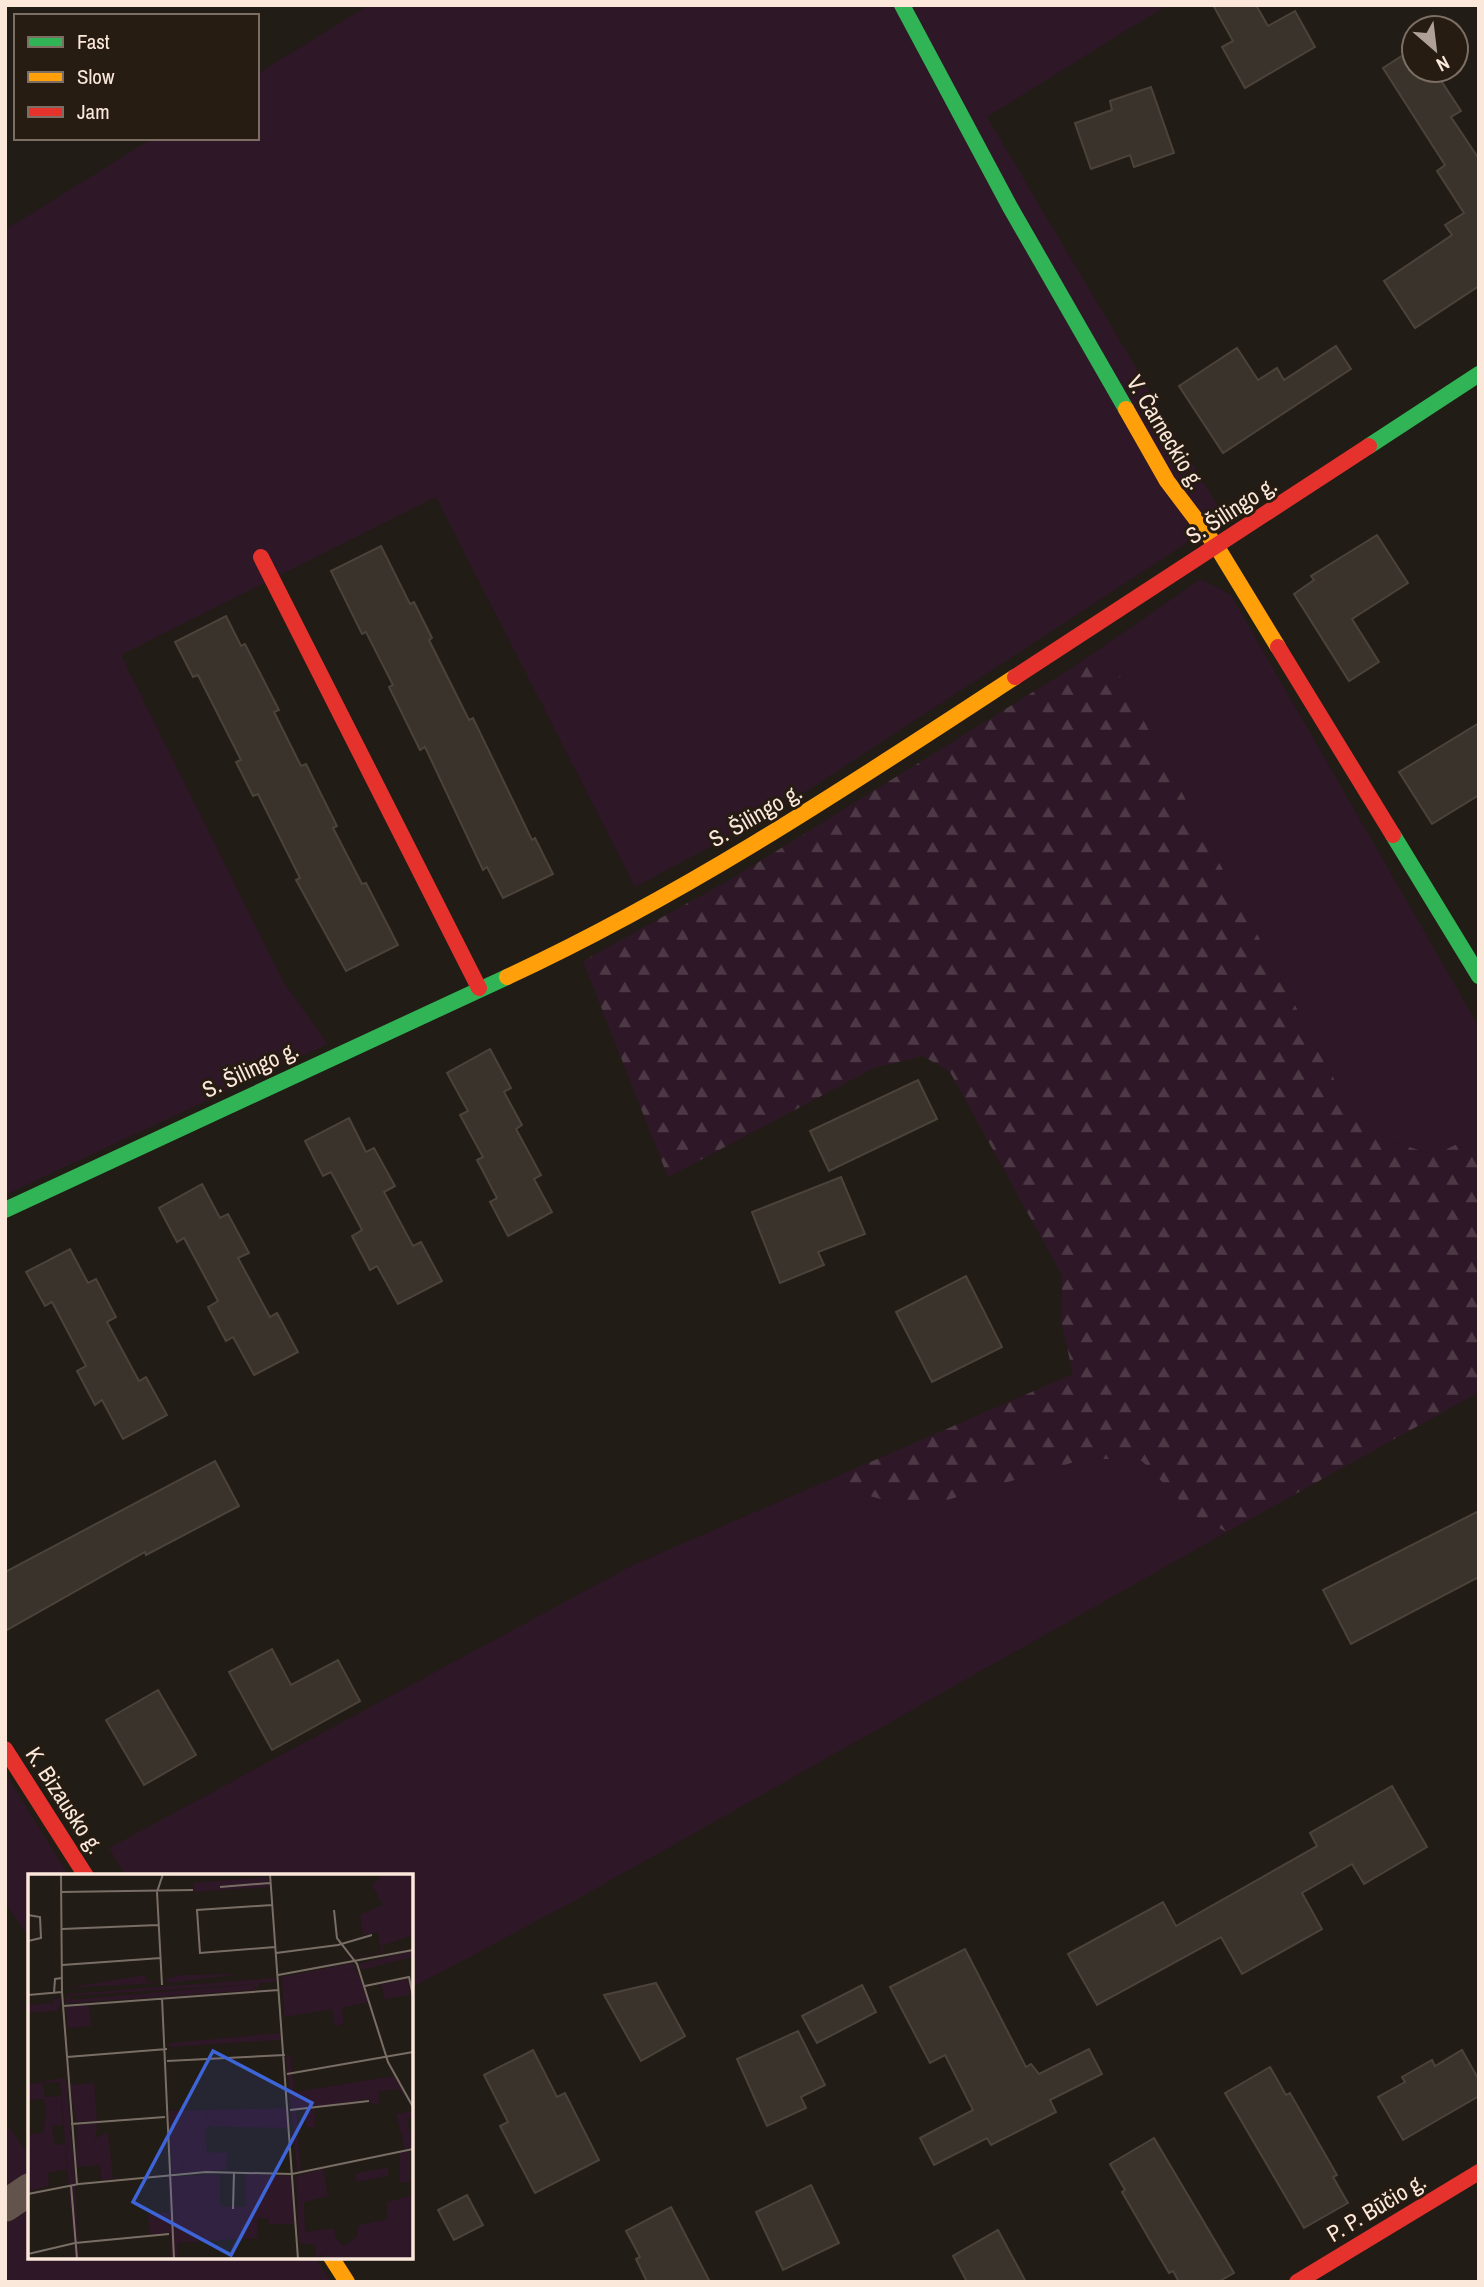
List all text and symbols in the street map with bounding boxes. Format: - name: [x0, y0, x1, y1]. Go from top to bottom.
- legend: [14, 14, 259, 140]
- north arrow: [1400, 14, 1470, 84]
- text: Fast: [77, 27, 110, 56]
- text: N: [1432, 50, 1454, 78]
- text: Slow: [77, 62, 115, 91]
- text: Jam: [77, 97, 110, 126]
- street label: V. Čarneckio g.: [1120, 369, 1212, 495]
- street label: S. Šilingo g.: [1179, 469, 1283, 551]
- street label: S. Šilingo g.: [703, 776, 807, 854]
- street label: S. Šilingo g.: [197, 1033, 303, 1105]
- street label: K. Bizausko g.: [19, 1741, 111, 1859]
- inset map: [28, 1874, 413, 2259]
- street label: P. P. Būčio g.: [1321, 2165, 1431, 2249]

